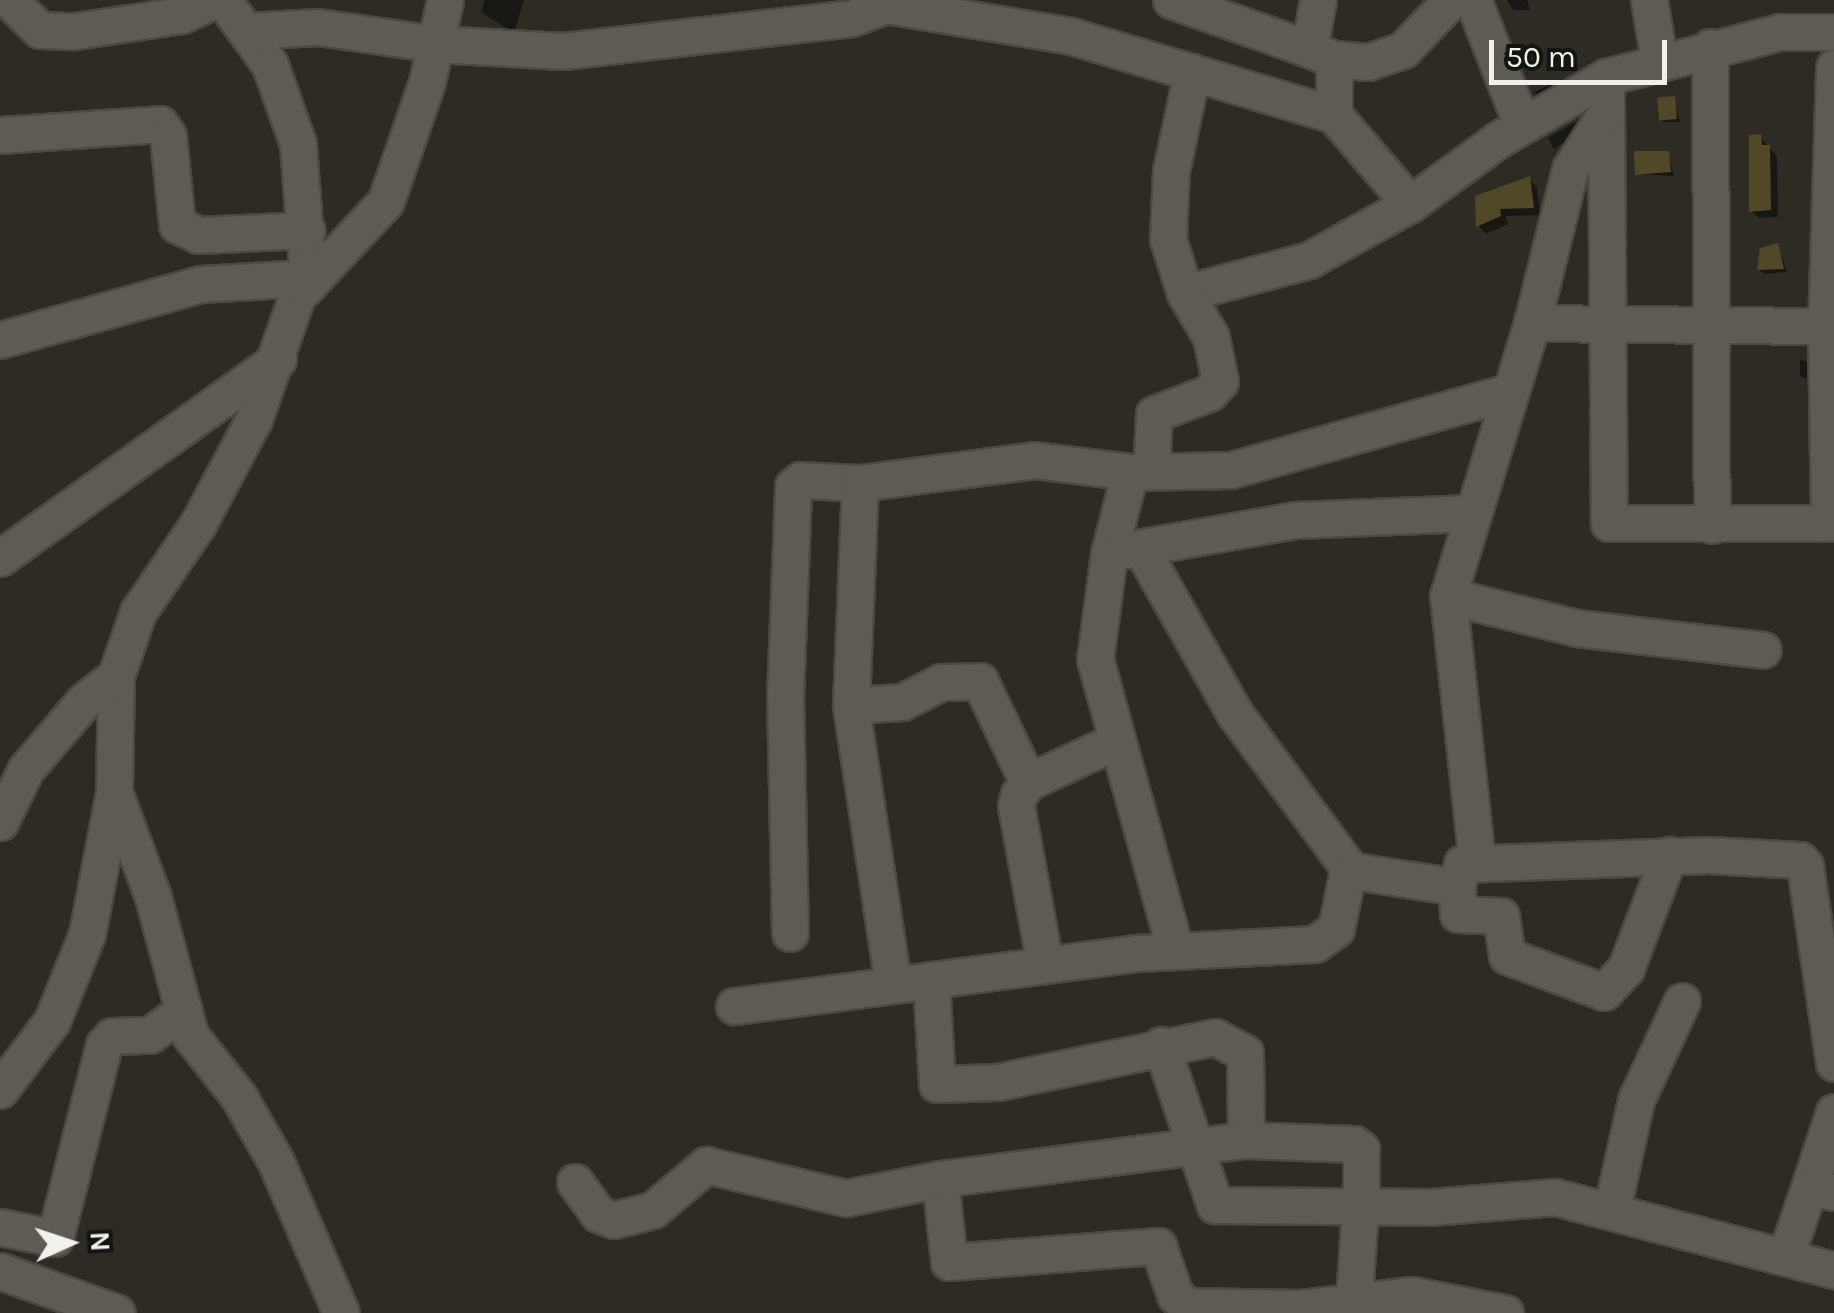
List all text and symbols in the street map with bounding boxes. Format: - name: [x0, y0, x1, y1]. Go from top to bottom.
- scale bar: [1494, 20, 1672, 82]
- text: 50 m: [1506, 39, 1576, 75]
- north arrow: [20, 1193, 120, 1293]
- text: N: [83, 1231, 117, 1252]

